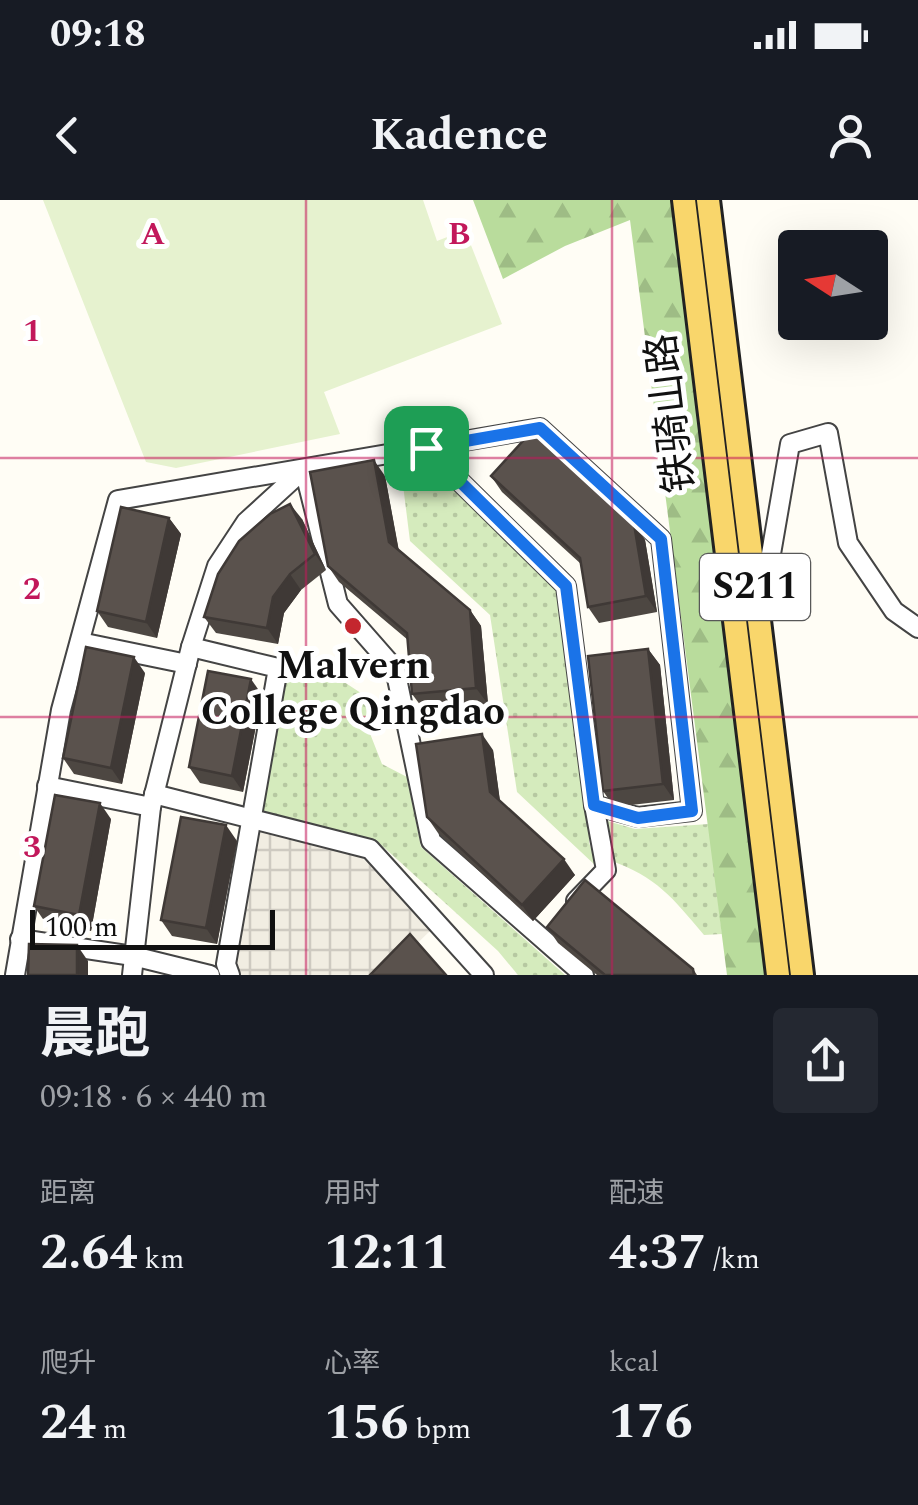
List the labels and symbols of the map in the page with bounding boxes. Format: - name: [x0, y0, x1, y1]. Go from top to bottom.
- text: A: [141, 210, 166, 259]
- text: B: [448, 210, 470, 259]
- north arrow: [778, 230, 888, 340]
- text: 1: [23, 307, 41, 356]
- street label: 铁骑山路: [632, 330, 712, 496]
- pin: [384, 406, 469, 491]
- road number: S211: [700, 554, 810, 620]
- text: 2: [23, 565, 41, 614]
- marker: Malvern College Qingdao: [342, 615, 364, 637]
- place label: Malvern College Qingdao: [201, 636, 505, 743]
- text: 3: [23, 823, 41, 872]
- scale bar: [30, 905, 275, 950]

